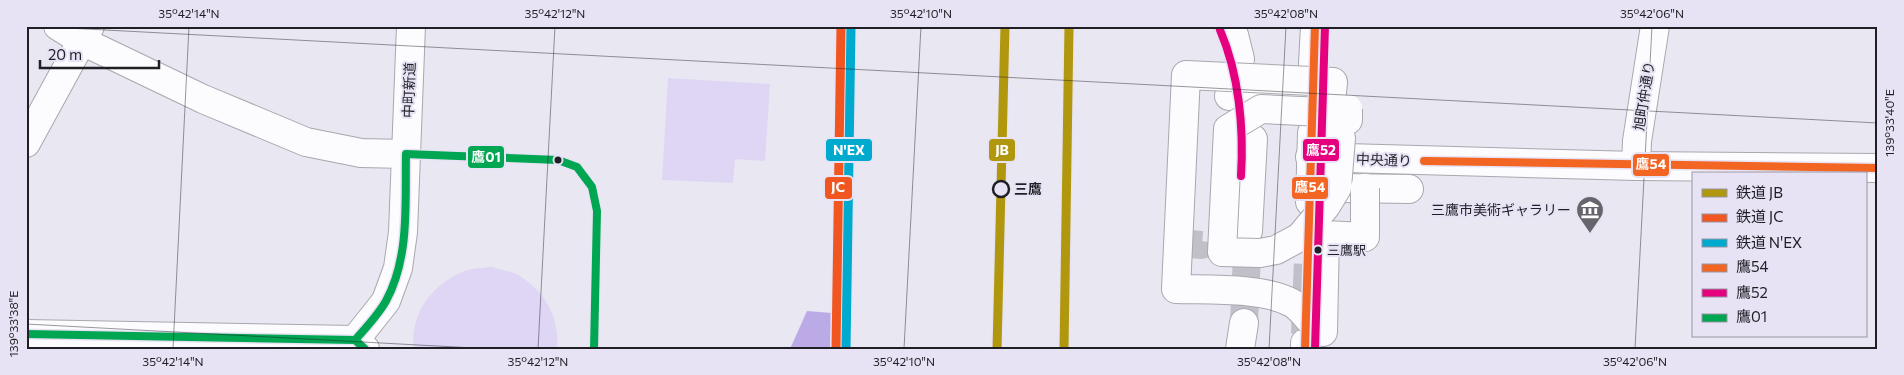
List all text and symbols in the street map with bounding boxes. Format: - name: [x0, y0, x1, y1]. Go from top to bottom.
- text: 35°42'14"N: [158, 6, 220, 20]
- text: 35°42'12"N: [525, 6, 585, 20]
- text: 35°42'10"N: [890, 6, 952, 20]
- text: 35°42'08"N: [1254, 6, 1318, 20]
- text: 35°42'06"N: [1620, 6, 1684, 20]
- scale bar: [40, 38, 159, 70]
- text: 20 m: [48, 45, 82, 63]
- street label: 旭町仲通り: [1630, 60, 1657, 132]
- street label: 中町新道: [399, 62, 418, 118]
- text: 139°33'40"E: [1882, 89, 1896, 157]
- line badge: N'EX: [825, 138, 873, 162]
- line badge: JB: [988, 138, 1016, 162]
- line badge: 鷹52: [1302, 138, 1340, 162]
- text: N'EX: [833, 141, 865, 158]
- text: JB: [995, 141, 1009, 158]
- text: 鷹52: [1306, 141, 1336, 158]
- line badge: 鷹01: [467, 145, 505, 169]
- text: 鷹01: [471, 148, 501, 165]
- street label: 中央通り: [1356, 150, 1412, 169]
- line badge: 鷹54: [1632, 153, 1670, 177]
- unlabelled marker: [553, 155, 563, 165]
- text: 鷹54: [1636, 155, 1667, 172]
- legend: [1692, 172, 1866, 338]
- line badge: JC: [824, 176, 853, 200]
- line badge: 鷹54: [1291, 176, 1329, 200]
- text: JC: [831, 178, 845, 195]
- text: 鷹54: [1295, 178, 1326, 195]
- marker: 三鷹: [992, 180, 1010, 198]
- place label: 三鷹: [1014, 180, 1042, 197]
- text: 鉄道 JB: [1736, 183, 1783, 201]
- museum icon: 三鷹市美術ギャラリー: [1575, 195, 1605, 234]
- place label: 三鷹市美術ギャラリー: [1431, 201, 1571, 218]
- text: 鉄道 JC: [1736, 207, 1784, 225]
- text: 鉄道 N'EX: [1736, 233, 1802, 251]
- place label: 三鷹駅: [1327, 242, 1366, 258]
- marker: 三鷹駅: [1313, 245, 1323, 255]
- text: 鷹54: [1736, 257, 1769, 275]
- text: 鷹52: [1736, 283, 1768, 301]
- text: 139°33'38"E: [6, 291, 20, 357]
- text: 鷹01: [1736, 307, 1767, 325]
- text: 35°42'14"N: [142, 354, 204, 368]
- text: 35°42'12"N: [508, 354, 568, 368]
- text: 35°42'10"N: [873, 354, 935, 368]
- text: 35°42'08"N: [1237, 354, 1301, 368]
- text: 35°42'06"N: [1603, 354, 1667, 368]

